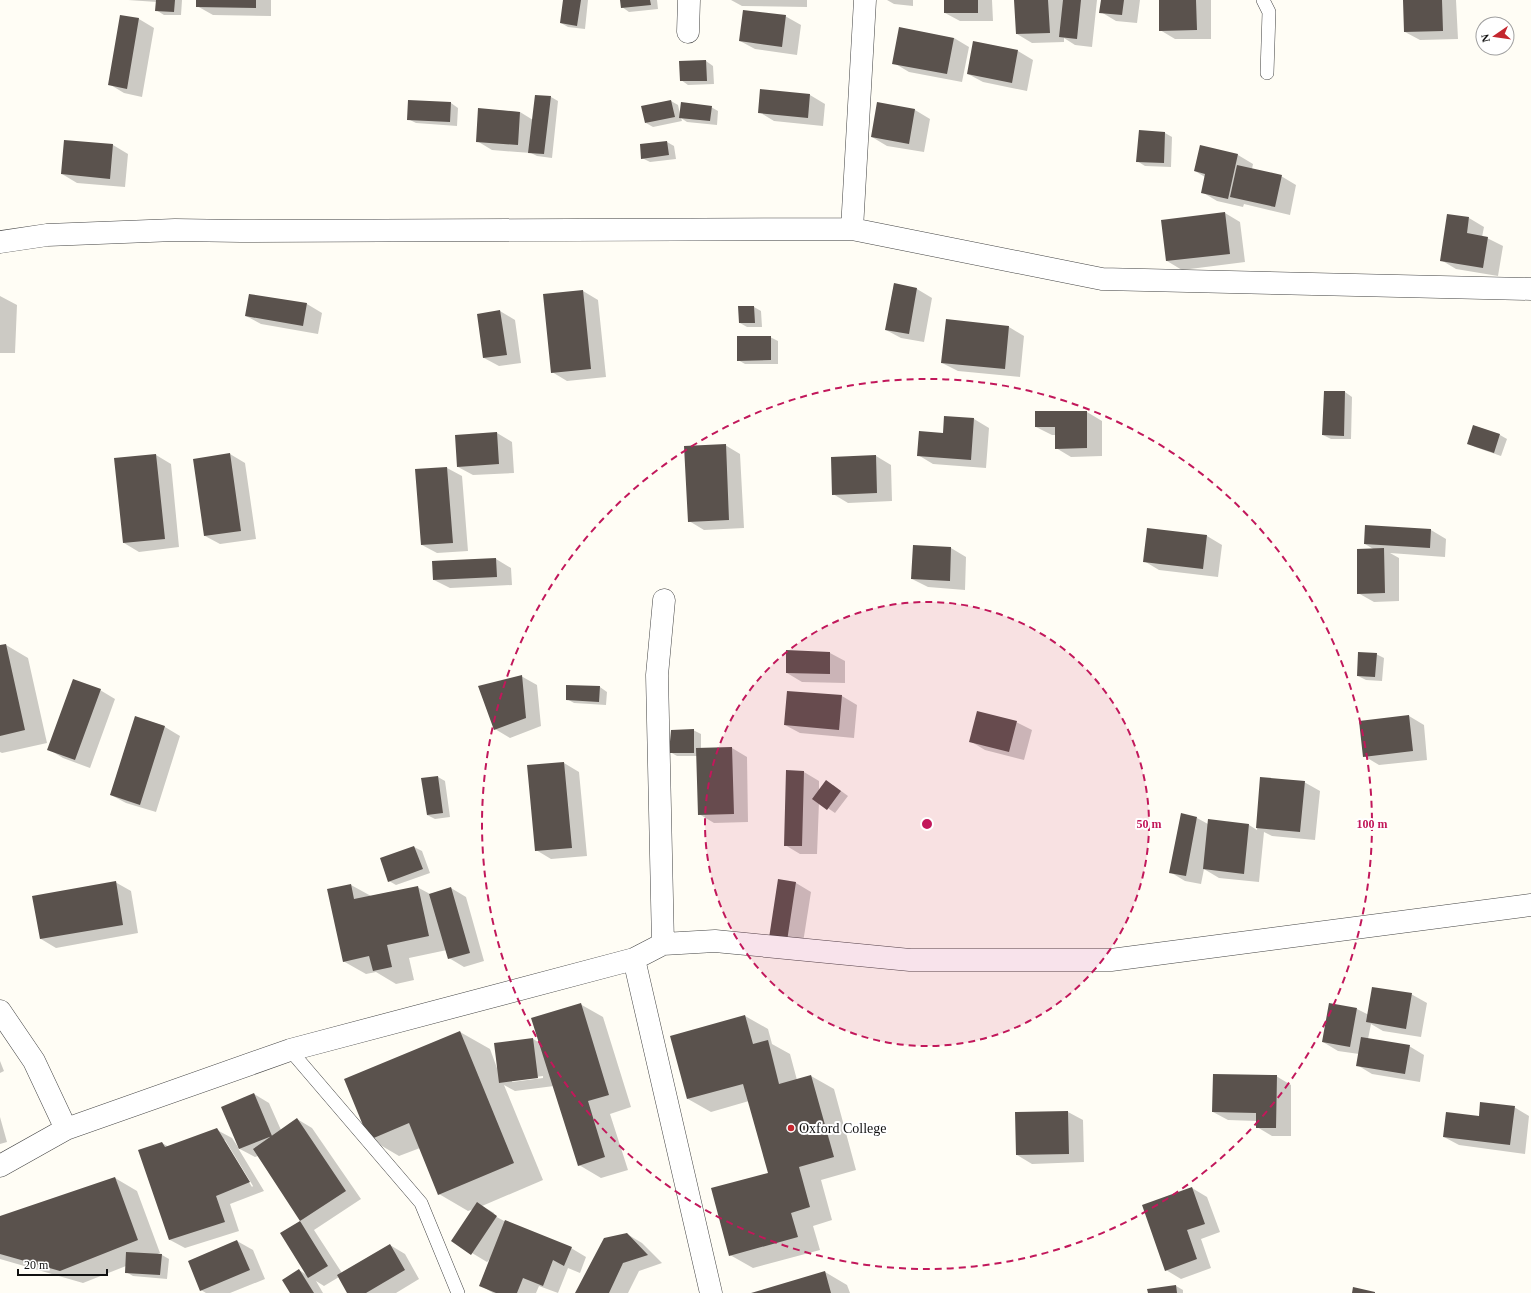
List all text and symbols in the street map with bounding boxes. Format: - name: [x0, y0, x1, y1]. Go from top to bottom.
- north arrow: [1475, 16, 1515, 56]
- text: N: [1479, 33, 1492, 43]
- centre of rings: [920, 817, 934, 831]
- text: 50 m: [1137, 817, 1162, 831]
- text: 100 m: [1357, 817, 1388, 831]
- place label: Oxford College: [799, 1121, 886, 1136]
- marker: Oxford College: [786, 1123, 796, 1133]
- scale bar: [18, 1251, 107, 1277]
- text: 20 m: [24, 1258, 49, 1272]

